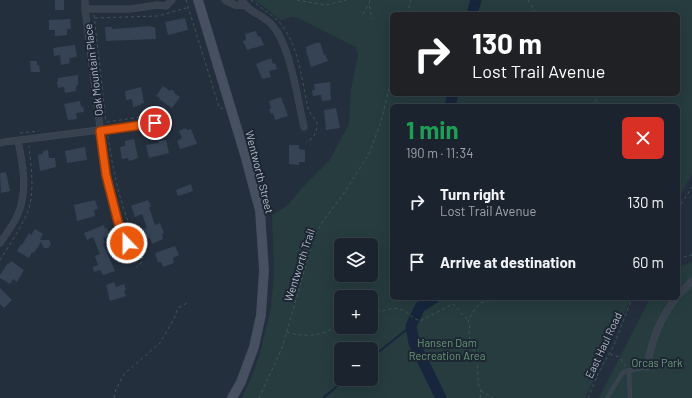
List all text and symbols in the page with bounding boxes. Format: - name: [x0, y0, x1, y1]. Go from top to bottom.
- street label: Oak Mountain Place: [81, 23, 105, 117]
- text: 130 m: [472, 26, 542, 60]
- icon: right: [406, 28, 458, 80]
- text: Lost Trail Avenue: [472, 60, 605, 82]
- pin: [138, 106, 172, 140]
- icon: arrive: [144, 112, 166, 134]
- text: 1 min: [406, 115, 459, 144]
- button: close: [622, 117, 664, 159]
- street label: Wentworth Street: [243, 129, 277, 215]
- text: 190 m · 11:34: [406, 145, 473, 161]
- text: Turn right: [440, 185, 505, 203]
- icon: right: [406, 191, 428, 213]
- text: 130 m: [627, 193, 664, 211]
- text: Lost Trail Avenue: [440, 203, 536, 219]
- position arrow: [106, 222, 148, 264]
- street label: Wentworth Trail: [281, 227, 317, 303]
- map controls: [334, 238, 378, 386]
- button: layers: [334, 238, 378, 282]
- icon: arrive: [406, 251, 428, 273]
- text: Arrive at destination: [440, 253, 576, 271]
- text: 60 m: [632, 253, 664, 271]
- button: +: [334, 290, 378, 334]
- street label: East Haul Road: [582, 310, 624, 380]
- park label: Hansen Dam Recreation Area: [409, 336, 485, 362]
- button: −: [334, 342, 378, 386]
- park label: Orcas Park: [631, 356, 683, 369]

